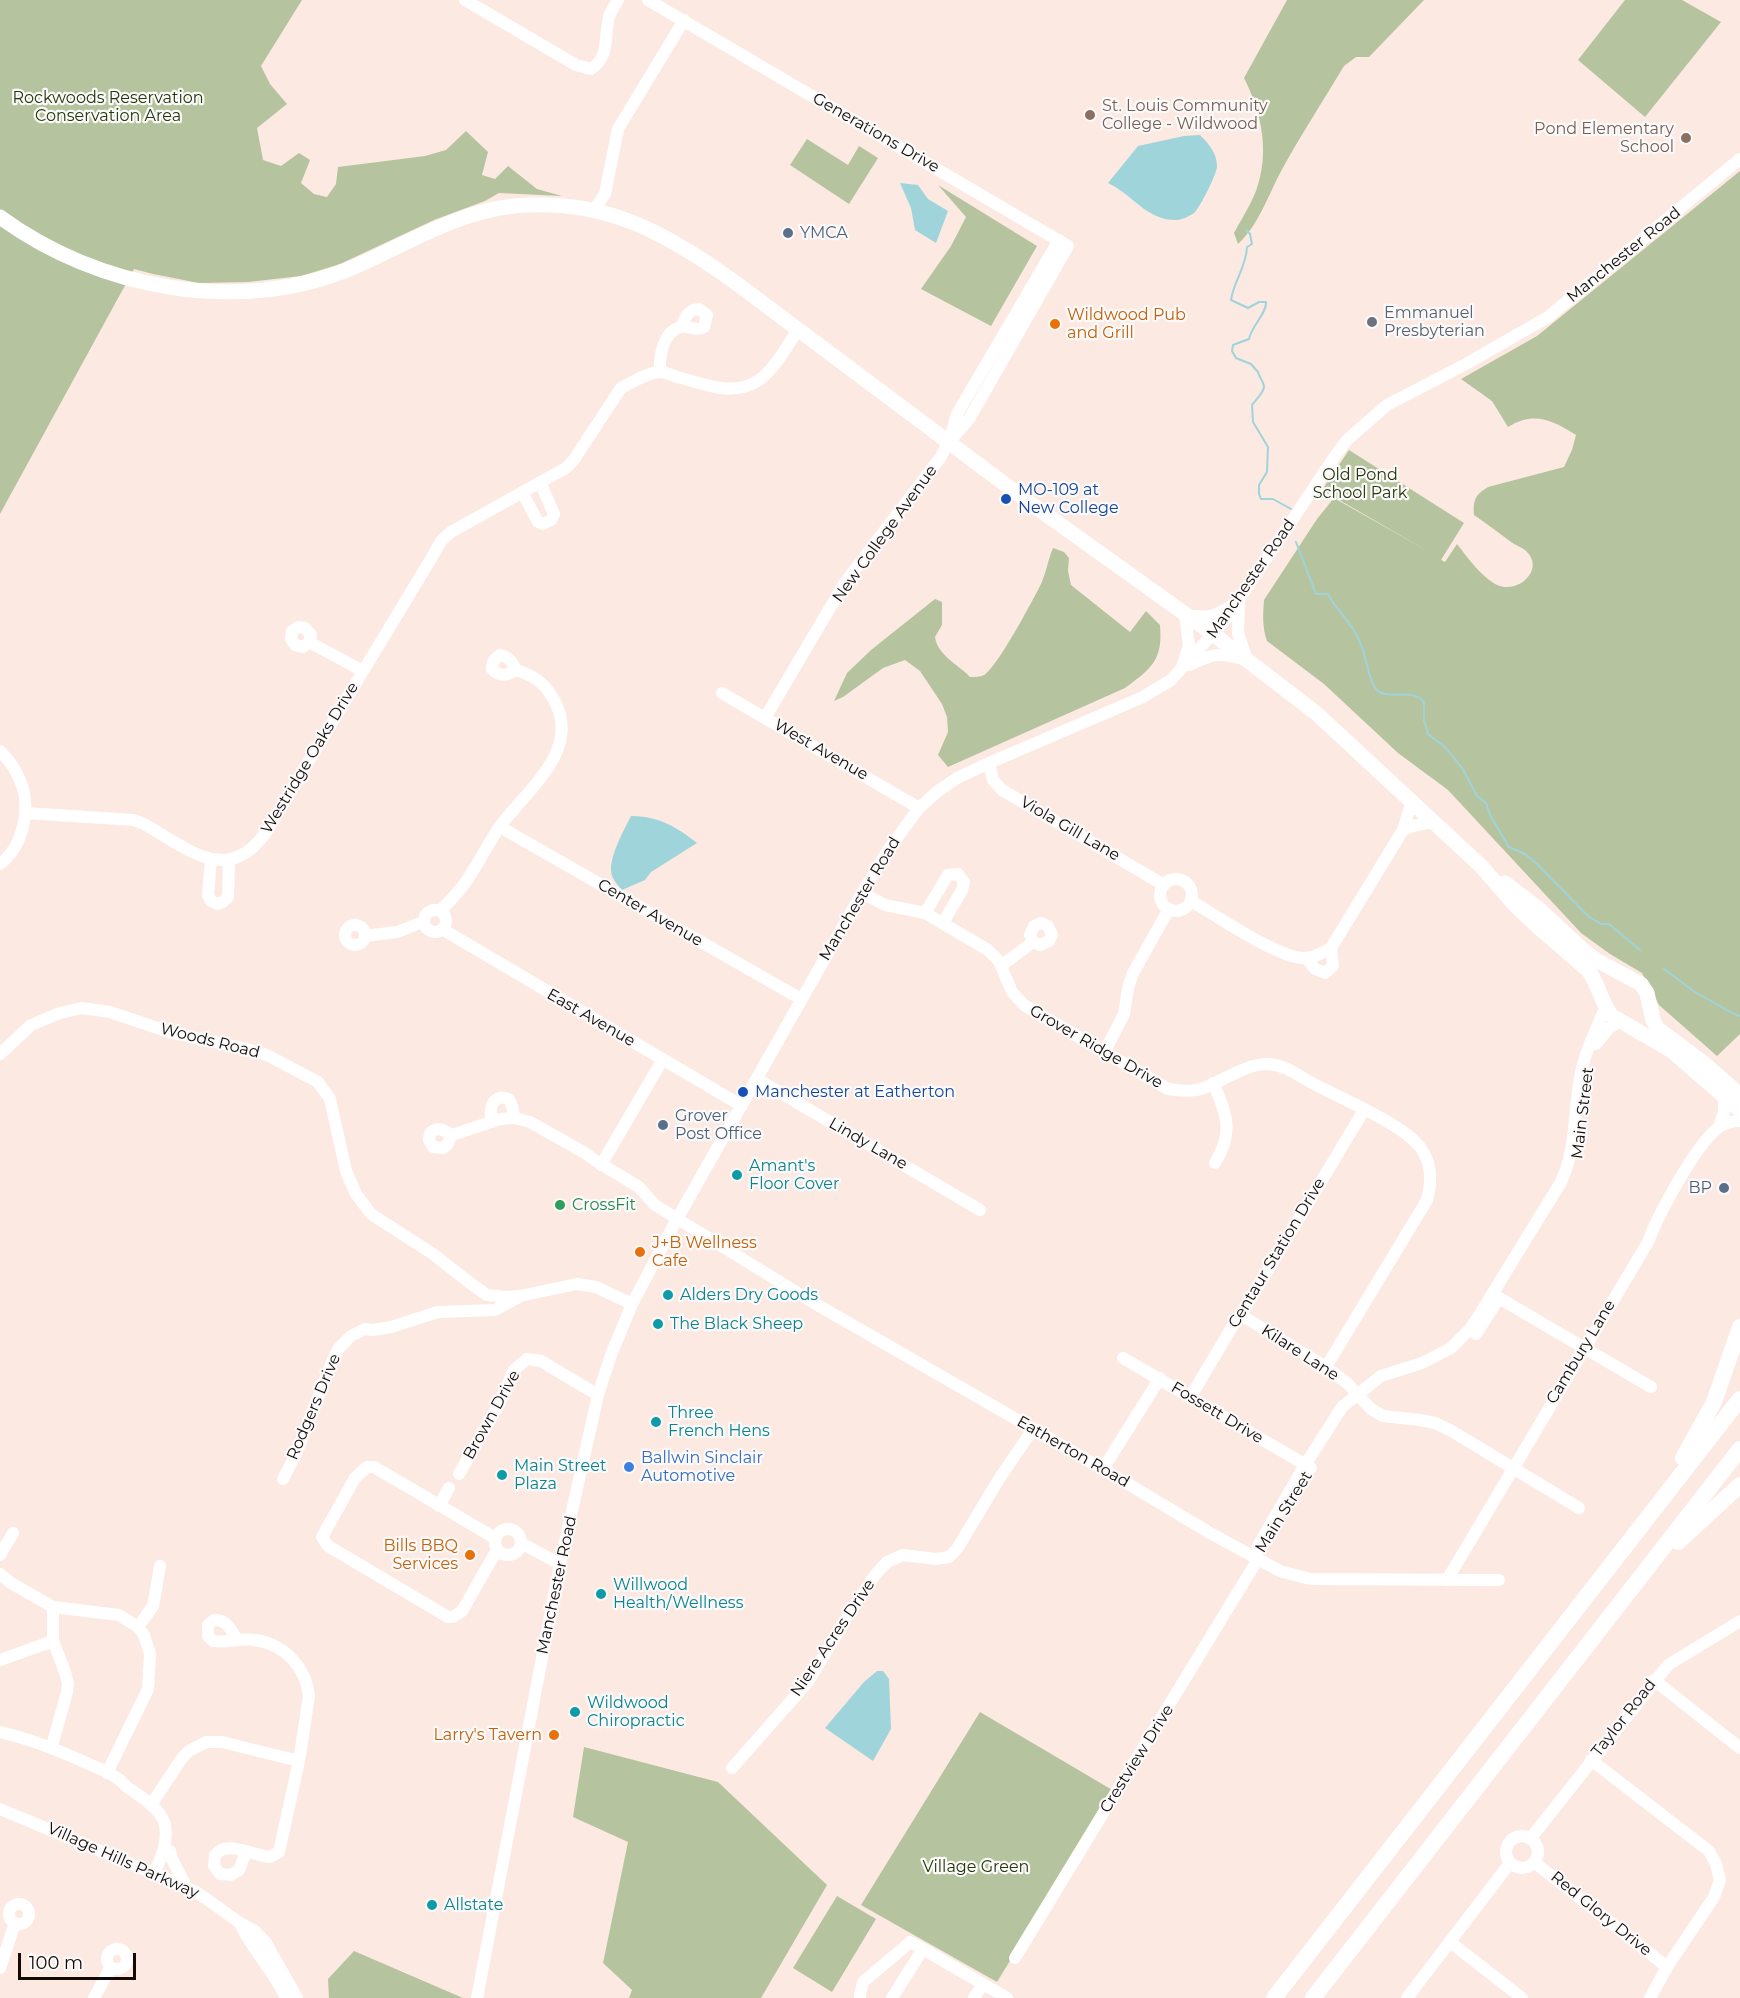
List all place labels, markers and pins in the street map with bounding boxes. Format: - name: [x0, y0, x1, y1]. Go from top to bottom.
- place label: St. Louis Community College - Wildwood: [1102, 96, 1268, 134]
- marker: St. Louis Community College - Wildwood: [1083, 108, 1097, 122]
- place label: Pond Elementary School: [1534, 119, 1674, 157]
- marker: Pond Elementary School: [1679, 131, 1693, 145]
- place label: YMCA: [800, 223, 848, 243]
- marker: YMCA: [781, 226, 795, 240]
- place label: Emmanuel Presbyterian: [1384, 303, 1485, 341]
- place label: Wildwood Pub and Grill: [1067, 305, 1186, 343]
- marker: Emmanuel Presbyterian: [1365, 315, 1379, 329]
- marker: Wildwood Pub and Grill: [1048, 317, 1062, 331]
- place label: MO-109 at New College: [1018, 480, 1119, 518]
- marker: MO-109 at New College: [999, 492, 1013, 506]
- place label: Manchester at Eatherton: [755, 1082, 955, 1102]
- marker: Manchester at Eatherton: [736, 1085, 750, 1099]
- place label: Grover Post Office: [675, 1106, 762, 1144]
- marker: Grover Post Office: [656, 1118, 670, 1132]
- place label: Amant's Floor Cover: [749, 1156, 839, 1194]
- marker: Amant's Floor Cover: [730, 1168, 744, 1182]
- place label: BP: [1688, 1178, 1712, 1198]
- marker: BP: [1717, 1181, 1731, 1195]
- place label: CrossFit: [572, 1195, 636, 1215]
- marker: CrossFit: [553, 1198, 567, 1212]
- place label: J+B Wellness Cafe: [652, 1233, 757, 1271]
- marker: J+B Wellness Cafe: [633, 1245, 647, 1259]
- place label: Alders Dry Goods: [680, 1285, 818, 1305]
- marker: Alders Dry Goods: [661, 1288, 675, 1302]
- place label: The Black Sheep: [670, 1314, 803, 1334]
- marker: The Black Sheep: [651, 1317, 665, 1331]
- place label: Three French Hens: [668, 1403, 770, 1441]
- marker: Three French Hens: [649, 1415, 663, 1429]
- place label: Ballwin Sinclair Automotive: [641, 1448, 763, 1486]
- place label: Main Street Plaza: [514, 1456, 606, 1494]
- marker: Ballwin Sinclair Automotive: [622, 1460, 636, 1474]
- marker: Main Street Plaza: [495, 1468, 509, 1482]
- place label: Bills BBQ Services: [383, 1536, 458, 1574]
- marker: Bills BBQ Services: [463, 1548, 477, 1562]
- place label: Willwood Health/Wellness: [613, 1575, 743, 1613]
- marker: Willwood Health/Wellness: [594, 1587, 608, 1601]
- place label: Wildwood Chiropractic: [587, 1693, 685, 1731]
- marker: Wildwood Chiropractic: [568, 1705, 582, 1719]
- place label: Larry's Tavern: [433, 1725, 542, 1745]
- marker: Larry's Tavern: [547, 1728, 561, 1742]
- place label: Allstate: [444, 1895, 503, 1915]
- marker: Allstate: [425, 1898, 439, 1912]

